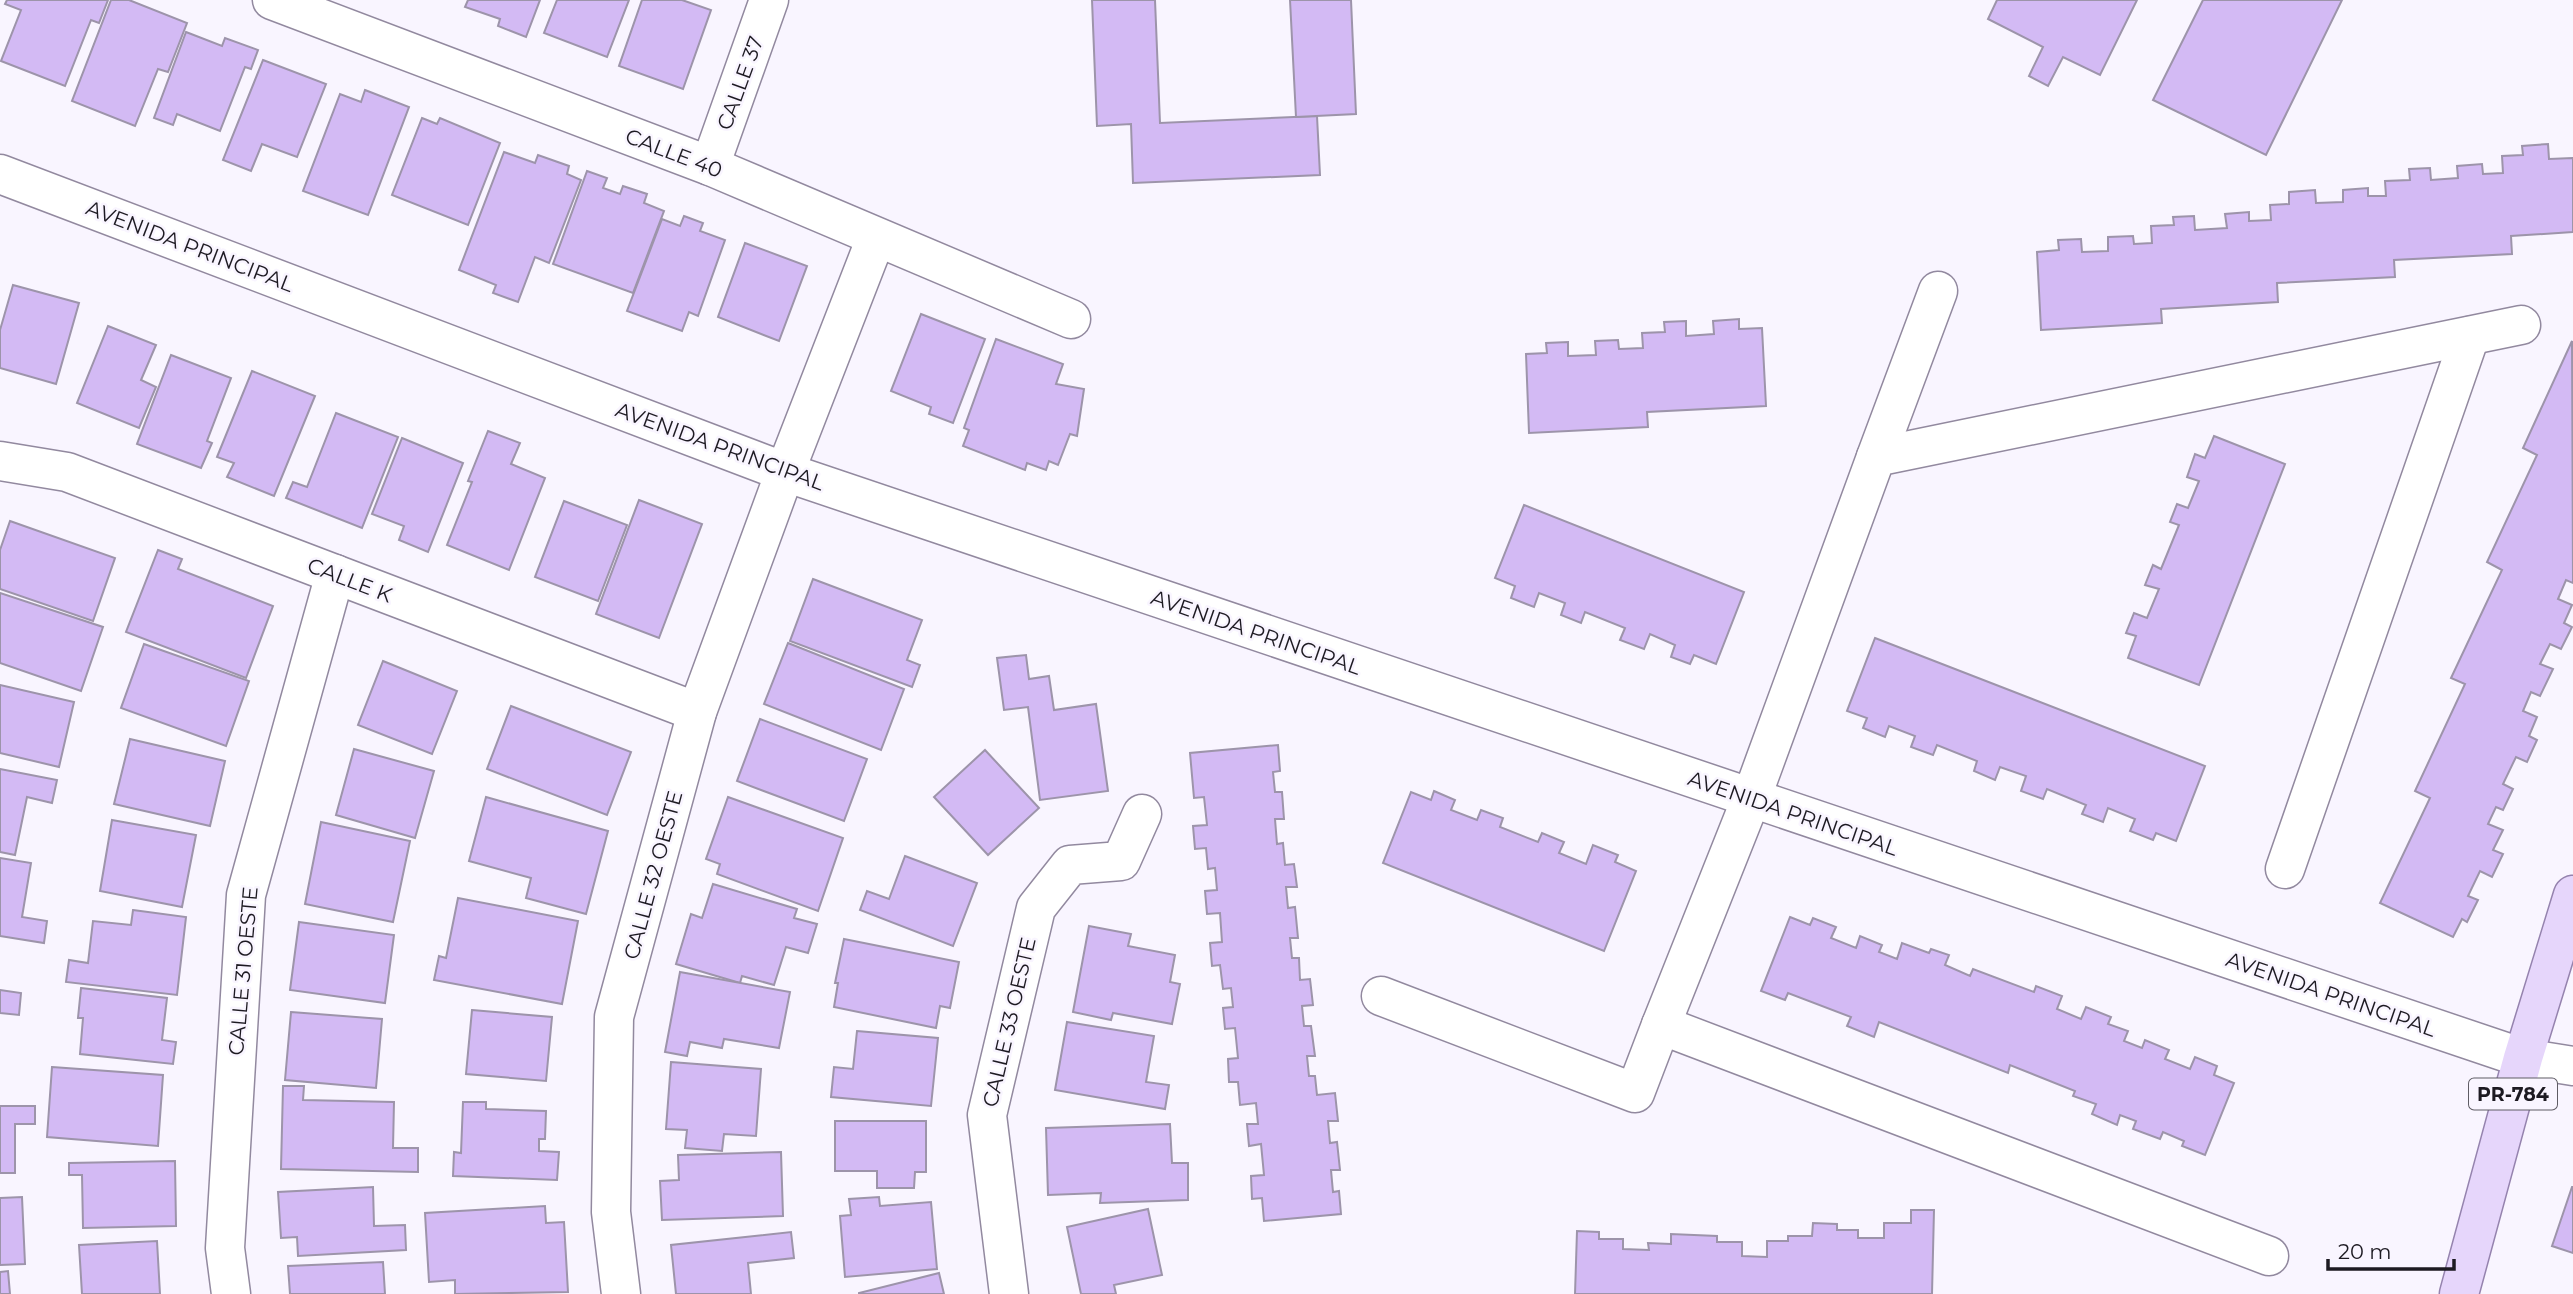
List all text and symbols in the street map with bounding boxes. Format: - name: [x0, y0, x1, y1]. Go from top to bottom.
- street label: CALLE 37: [712, 33, 768, 133]
- street label: CALLE 40: [622, 123, 726, 183]
- street label: AVENIDA PRINCIPAL: [83, 195, 298, 297]
- street label: AVENIDA PRINCIPAL: [612, 397, 828, 496]
- street label: CALLE K: [304, 552, 396, 608]
- street label: AVENIDA PRINCIPAL: [1148, 584, 1365, 680]
- street label: AVENIDA PRINCIPAL: [1685, 765, 1902, 861]
- street label: CALLE 32 OESTE: [618, 788, 688, 962]
- street label: CALLE 31 OESTE: [223, 886, 263, 1056]
- street label: CALLE 33 OESTE: [977, 935, 1041, 1109]
- street label: AVENIDA PRINCIPAL: [2223, 946, 2440, 1042]
- road number: PR-784: [2469, 1078, 2557, 1110]
- scale bar: [2328, 1228, 2454, 1272]
- text: 20 m: [2338, 1239, 2392, 1264]

